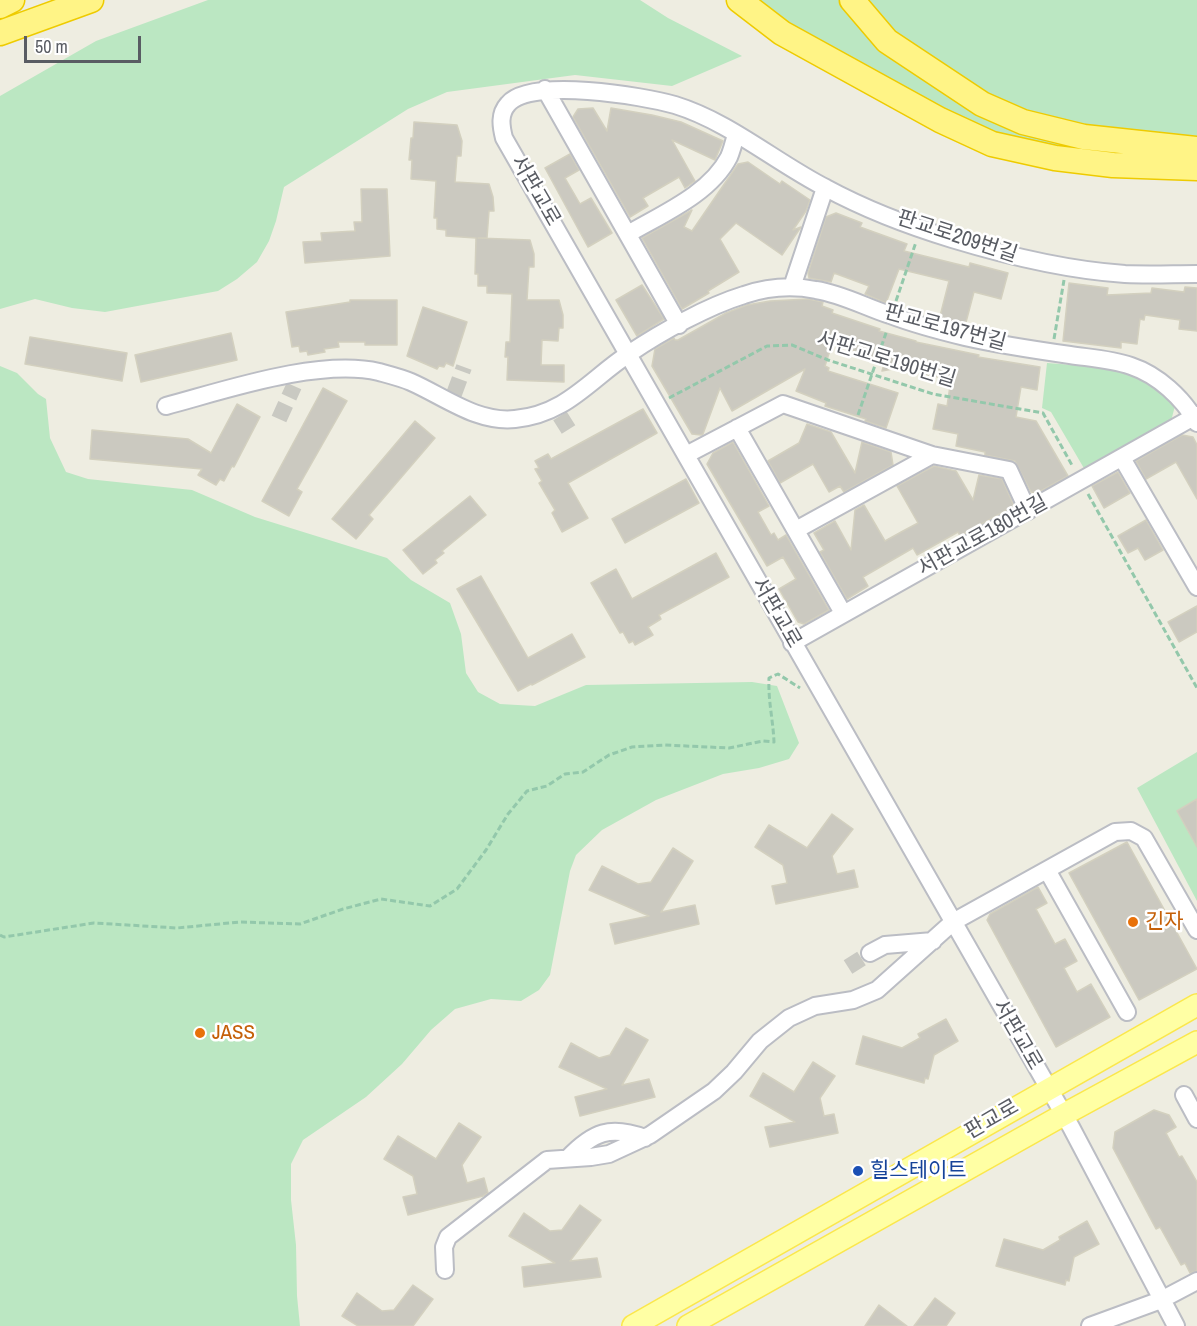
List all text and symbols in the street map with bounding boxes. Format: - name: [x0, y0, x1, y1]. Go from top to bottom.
- scale bar: [27, 24, 144, 62]
- text: 50 m: [35, 34, 68, 59]
- street label: 서판교로: [505, 151, 565, 231]
- street label: 판교로209번길: [894, 206, 1020, 268]
- street label: 판교로197번길: [881, 300, 1009, 356]
- street label: 서판교로190번길: [813, 327, 959, 393]
- street label: 서판교로180번길: [914, 490, 1052, 582]
- street label: 서판교로: [746, 573, 806, 653]
- place label: 긴자: [1145, 909, 1184, 935]
- marker: 긴자: [1126, 915, 1140, 929]
- street label: 서판교로: [987, 995, 1047, 1075]
- place label: JASS: [212, 1020, 255, 1046]
- marker: JASS: [193, 1026, 207, 1040]
- street label: 판교로: [961, 1095, 1023, 1145]
- place label: 힐스테이트: [870, 1158, 967, 1184]
- marker: 힐스테이트: [851, 1164, 865, 1178]

